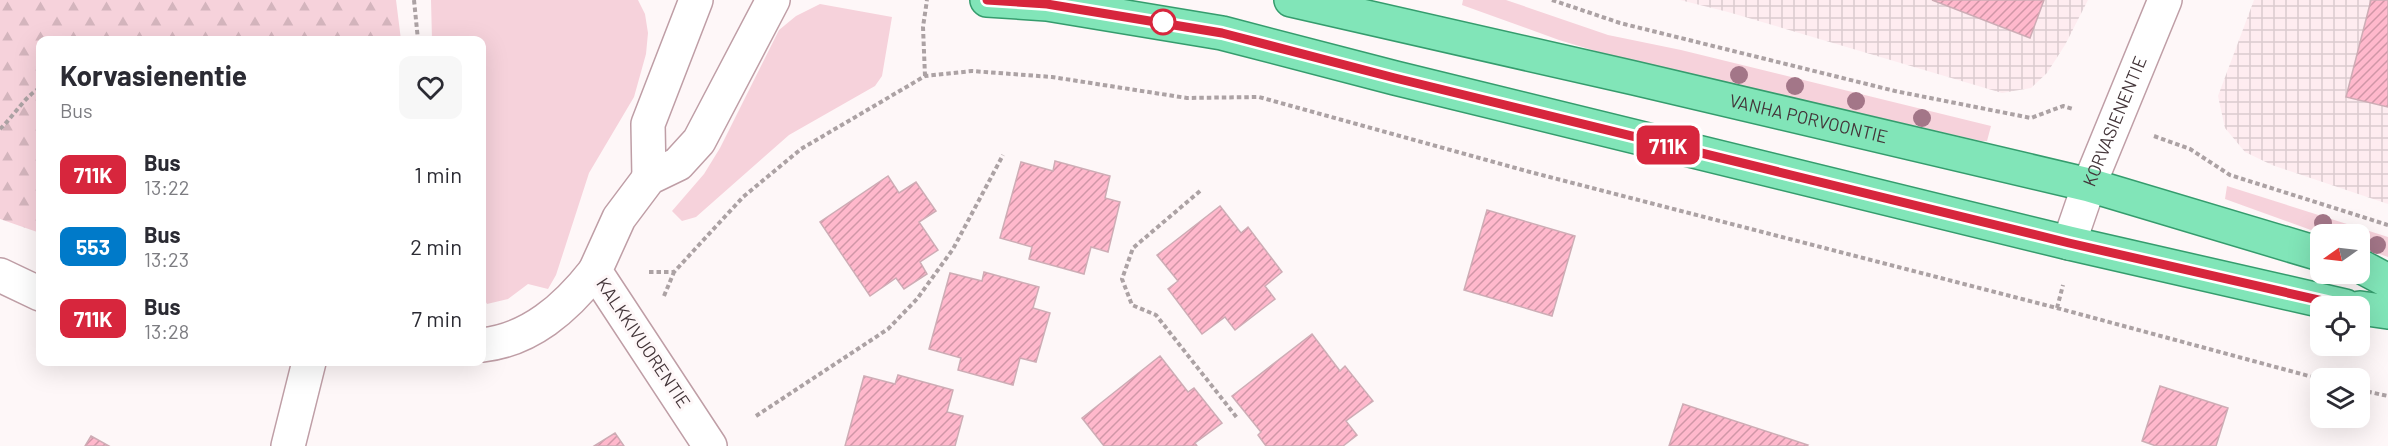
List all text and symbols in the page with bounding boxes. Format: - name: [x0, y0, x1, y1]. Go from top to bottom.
- unlabelled marker: [1150, 9, 1176, 35]
- street label: KORVASIENENTIE: [2078, 53, 2151, 190]
- button: heart: [399, 56, 462, 119]
- text: Korvasienentie: [60, 58, 247, 92]
- street label: VANHA PORVOONTIE: [1727, 89, 1890, 147]
- text: Bus: [60, 98, 93, 122]
- line badge: 711K: [1626, 126, 1710, 164]
- text: 711K: [1649, 133, 1687, 158]
- text: Bus: [144, 149, 181, 175]
- text: 1 min: [414, 161, 462, 187]
- text: 711K: [74, 162, 112, 187]
- text: 13:22: [144, 175, 190, 199]
- text: Bus: [144, 221, 181, 247]
- north arrow: [2310, 224, 2370, 284]
- map controls: [2310, 224, 2370, 428]
- text: 2 min: [410, 233, 462, 259]
- text: 553: [76, 234, 110, 259]
- text: 13:23: [144, 247, 189, 271]
- street label: KALKKIVUORENTIE: [592, 273, 696, 412]
- text: Bus: [144, 293, 181, 319]
- button: locate: [2310, 296, 2370, 356]
- text: 7 min: [412, 305, 462, 331]
- text: 711K: [74, 306, 112, 331]
- text: 13:28: [144, 319, 189, 343]
- button: layers: [2310, 368, 2370, 428]

